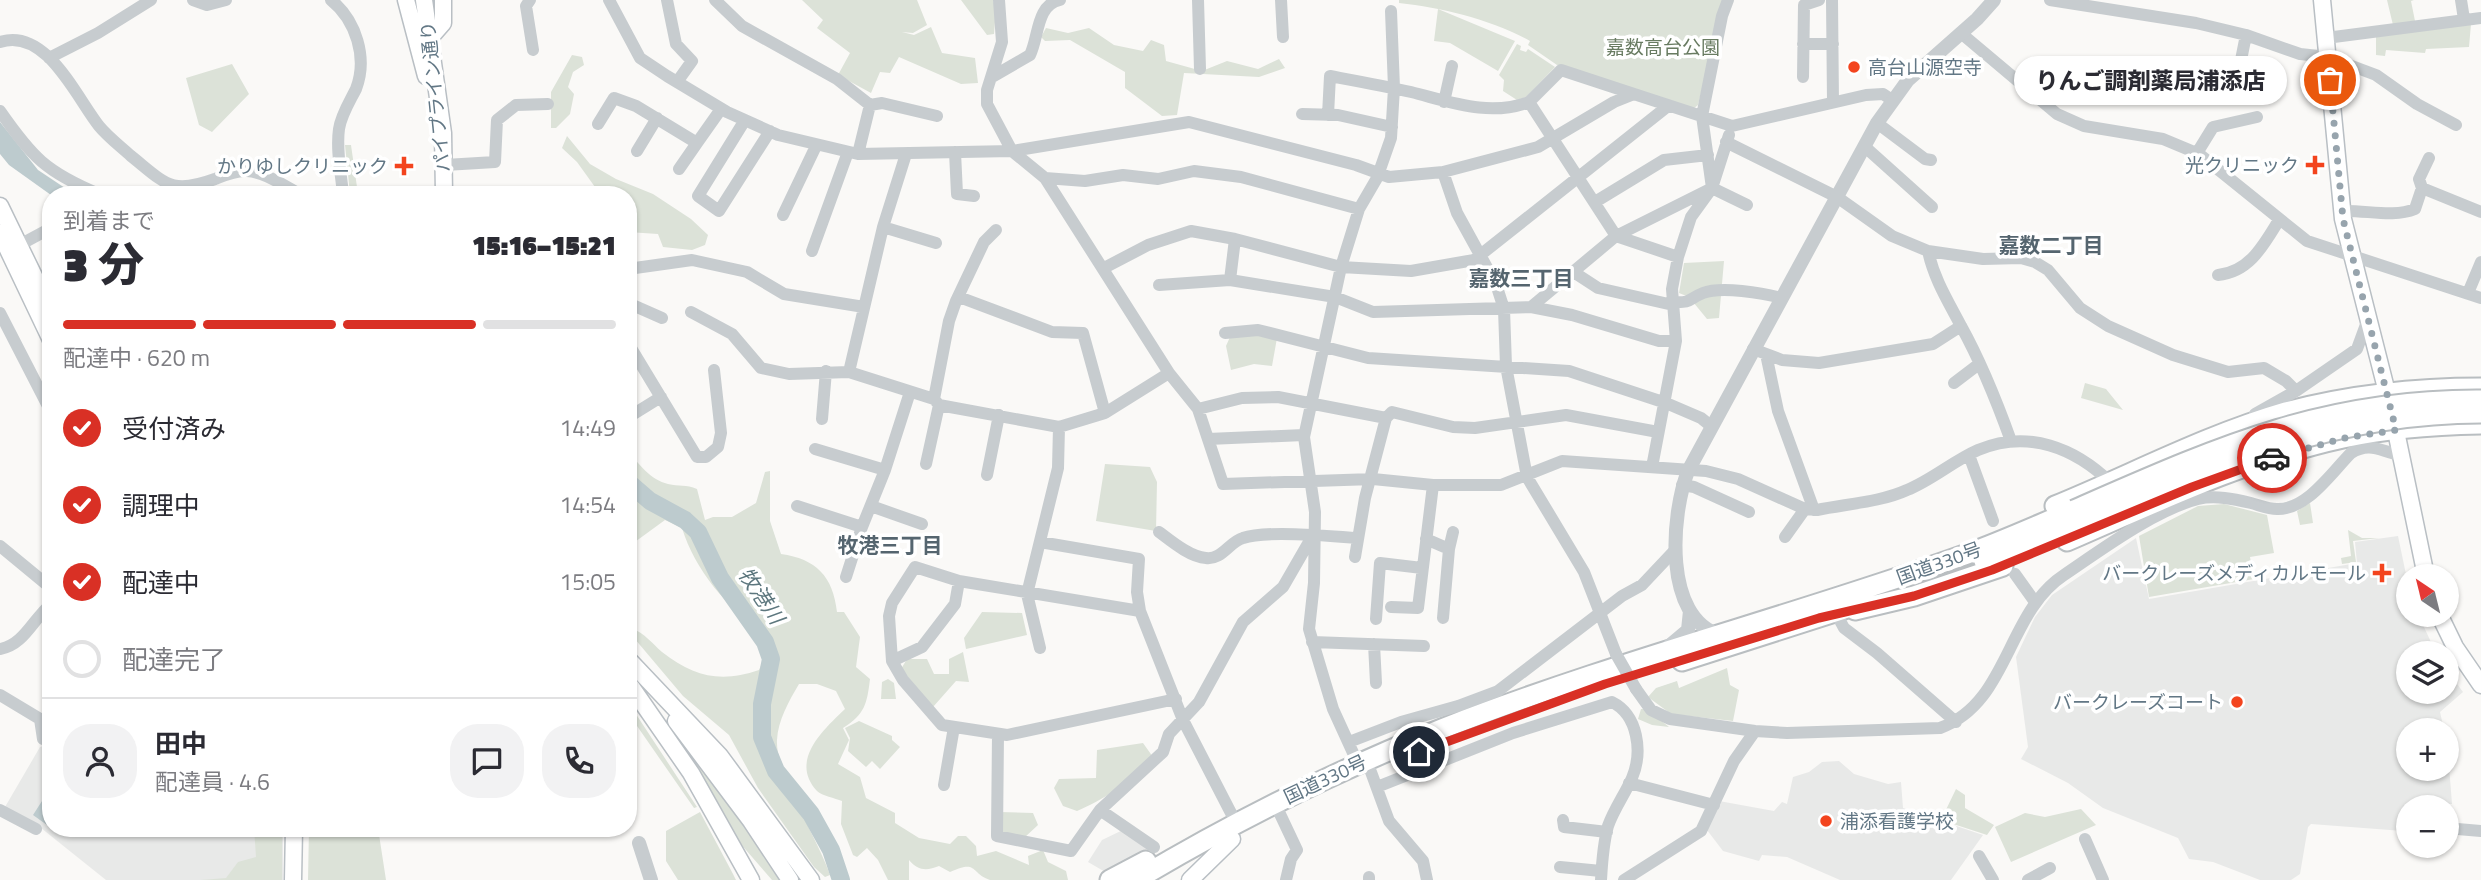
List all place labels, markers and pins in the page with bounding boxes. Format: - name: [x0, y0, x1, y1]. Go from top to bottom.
- pin: [2300, 50, 2360, 110]
- place label: 高台山源空寺: [1868, 52, 1982, 81]
- callout: りんご調剤薬局浦添店: [2015, 56, 2288, 104]
- marker: 高台山源空寺: [1846, 59, 1862, 75]
- place label: 光クリニック: [2185, 150, 2299, 179]
- place label: かりゆしクリニック: [217, 151, 388, 180]
- marker: 光クリニック: [2305, 155, 2325, 175]
- marker: かりゆしクリニック: [394, 156, 414, 176]
- place label: バークレーズメディカルモール: [2102, 558, 2366, 587]
- marker: バークレーズメディカルモール: [2372, 563, 2392, 583]
- place label: バークレーズコート: [2053, 687, 2223, 716]
- marker: バークレーズコート: [2229, 694, 2245, 710]
- pin: [1389, 722, 1449, 782]
- place label: 浦添看護学校: [1840, 806, 1954, 835]
- marker: 浦添看護学校: [1818, 813, 1834, 829]

